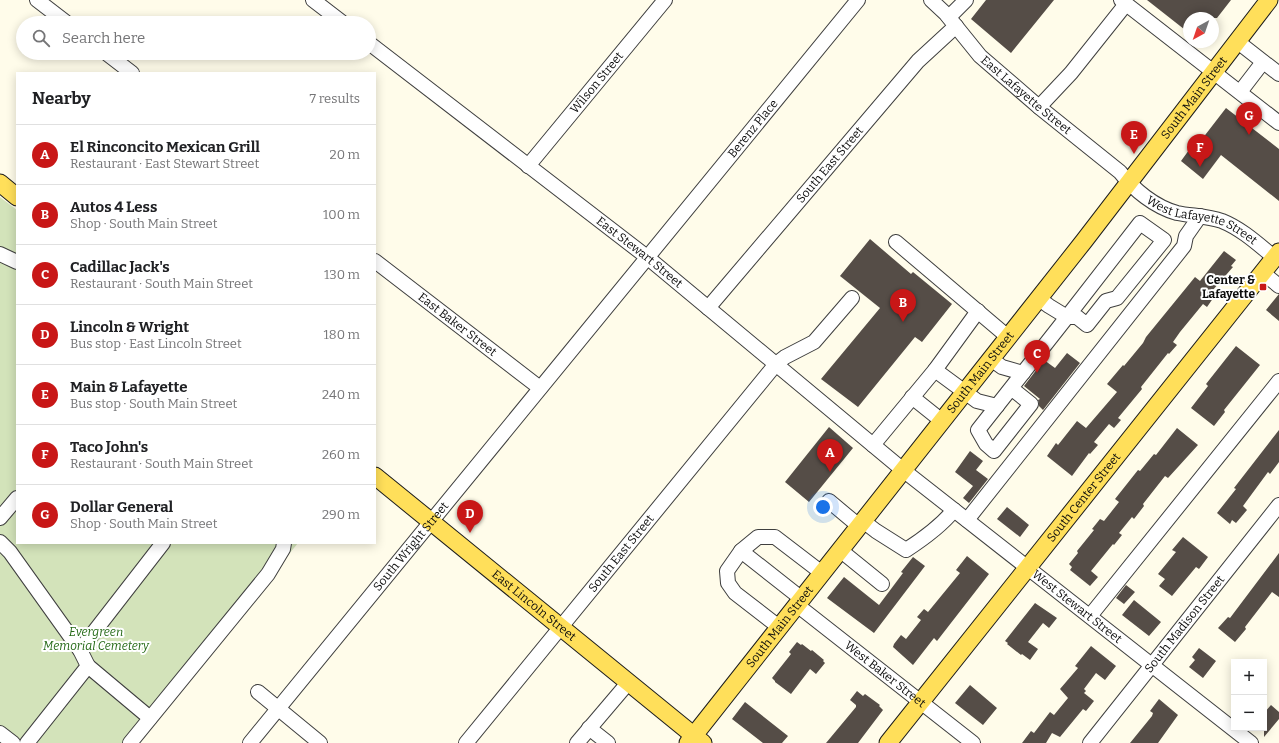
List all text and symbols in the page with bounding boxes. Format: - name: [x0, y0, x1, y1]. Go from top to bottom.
- north arrow: [1183, 12, 1219, 48]
- search box: [16, 16, 376, 60]
- icon: search: [30, 27, 52, 49]
- text: Search here: [62, 29, 145, 47]
- street label: Wilson Street: [567, 49, 627, 116]
- street label: East Lafayette Street: [978, 53, 1075, 138]
- street label: South Main Street: [1158, 53, 1230, 142]
- text: Nearby: [32, 88, 91, 109]
- text: 7 results: [310, 91, 360, 106]
- street label: Berenz Place: [725, 97, 781, 160]
- pin: G: [1236, 102, 1262, 135]
- pin: E: [1121, 121, 1147, 154]
- street label: South East Street: [793, 123, 867, 206]
- pin: F: [1187, 134, 1213, 167]
- text: El Rinconcito Mexican Grill: [70, 138, 260, 156]
- text: A: [40, 147, 50, 162]
- text: 20 m: [330, 147, 360, 162]
- text: Restaurant · East Stewart Street: [70, 156, 259, 171]
- street label: West Lafayette Street: [1144, 193, 1260, 248]
- text: Autos 4 Less: [70, 198, 157, 216]
- text: B: [41, 207, 49, 222]
- text: 100 m: [323, 207, 360, 222]
- street label: East Stewart Street: [594, 214, 686, 291]
- text: Shop · South Main Street: [70, 216, 217, 231]
- text: Cadillac Jack's: [70, 258, 170, 276]
- text: C: [41, 267, 49, 282]
- text: 130 m: [324, 267, 360, 282]
- place label: Center & Lafayette: [1202, 273, 1255, 301]
- text: Restaurant · South Main Street: [70, 276, 253, 291]
- marker: Center & Lafayette: [1258, 282, 1268, 292]
- pin: B: [890, 289, 916, 322]
- street label: East Baker Street: [415, 290, 500, 359]
- text: Lincoln & Wright: [70, 318, 189, 336]
- text: D: [40, 327, 50, 342]
- text: 180 m: [324, 327, 360, 342]
- street label: South Main Street: [944, 328, 1017, 416]
- text: Bus stop · East Lincoln Street: [70, 336, 242, 351]
- pin: C: [1024, 340, 1050, 373]
- text: Main & Lafayette: [70, 378, 188, 396]
- text: E: [41, 387, 49, 402]
- text: 240 m: [322, 387, 360, 402]
- text: Bus stop · South Main Street: [70, 396, 237, 411]
- text: Taco John's: [70, 438, 148, 456]
- pin: A: [817, 439, 843, 472]
- text: F: [41, 447, 49, 462]
- text: 260 m: [322, 447, 360, 462]
- street label: South Center Street: [1044, 450, 1124, 545]
- text: Restaurant · South Main Street: [70, 456, 253, 471]
- your location: [813, 497, 833, 517]
- text: Dollar General: [70, 498, 173, 516]
- street label: South Wright Street: [370, 499, 452, 594]
- pin: D: [457, 500, 483, 533]
- text: G: [40, 507, 50, 522]
- text: 290 m: [322, 507, 360, 522]
- street label: South East Street: [585, 511, 657, 595]
- text: Shop · South Main Street: [70, 516, 217, 531]
- street label: East Lincoln Street: [489, 567, 579, 644]
- street label: West Stewart Street: [1029, 567, 1125, 646]
- street label: South Madison Street: [1142, 572, 1228, 675]
- street label: South Main Street: [743, 583, 817, 670]
- park label: Evergreen Memorial Cemetery: [43, 625, 150, 653]
- street label: West Baker Street: [842, 638, 929, 711]
- map controls: [1231, 659, 1267, 731]
- button: +: [1231, 659, 1267, 695]
- button: −: [1231, 695, 1267, 731]

